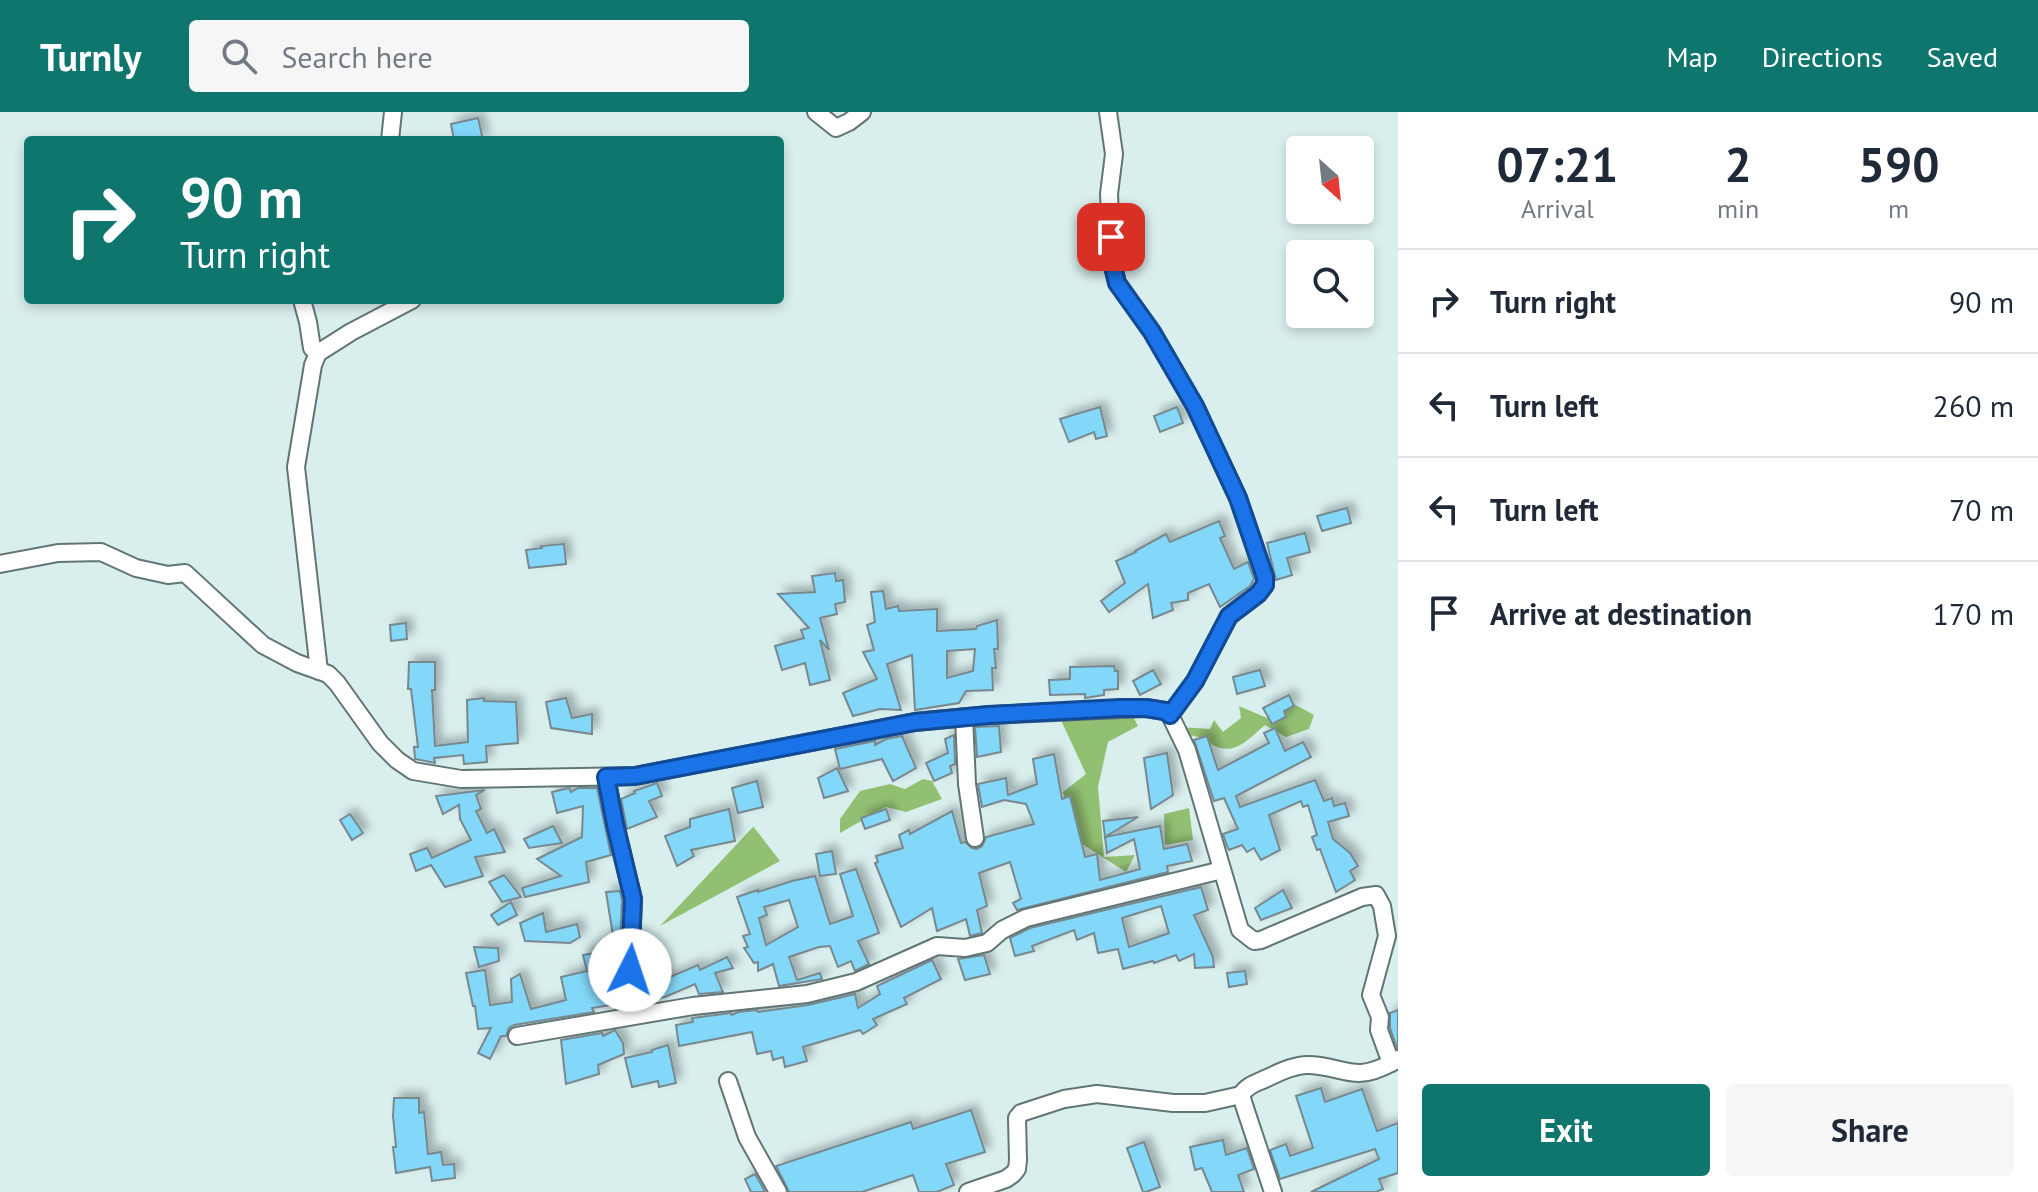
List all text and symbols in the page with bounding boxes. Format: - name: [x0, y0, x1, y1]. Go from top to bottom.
- search box: [189, 20, 749, 92]
- text: Turnly: [40, 32, 141, 81]
- icon: search: [217, 34, 261, 78]
- text: Search here: [281, 37, 433, 76]
- text: Map: [1667, 38, 1718, 75]
- text: Directions: [1762, 38, 1883, 75]
- text: Saved: [1927, 38, 1998, 75]
- text: 07:21: [1497, 133, 1618, 195]
- text: 2: [1724, 133, 1752, 195]
- text: 590: [1858, 133, 1939, 195]
- north arrow: [1286, 136, 1374, 224]
- map controls: [1286, 136, 1374, 328]
- text: 90 m: [180, 161, 303, 233]
- icon: right: [48, 168, 152, 272]
- text: Arrival: [1521, 192, 1594, 225]
- text: min: [1717, 192, 1759, 225]
- text: m: [1888, 192, 1909, 225]
- pin: [1077, 203, 1145, 271]
- icon: arrive: [1089, 215, 1133, 259]
- text: Turn right: [180, 231, 330, 278]
- button: search: [1286, 240, 1374, 328]
- icon: right: [1422, 279, 1466, 323]
- text: Turn right: [1490, 282, 1616, 321]
- text: 90 m: [1949, 282, 2014, 321]
- icon: left: [1422, 383, 1466, 427]
- text: Turn left: [1490, 386, 1598, 425]
- text: 260 m: [1933, 386, 2014, 425]
- icon: left: [1422, 487, 1466, 531]
- text: Turn left: [1490, 490, 1598, 529]
- text: 70 m: [1949, 490, 2014, 529]
- icon: arrive: [1422, 591, 1466, 635]
- text: Arrive at destination: [1490, 594, 1752, 633]
- text: 170 m: [1933, 594, 2014, 633]
- position arrow: [588, 928, 672, 1012]
- button: Exit: [1422, 1084, 1710, 1176]
- button: Share: [1726, 1084, 2014, 1176]

